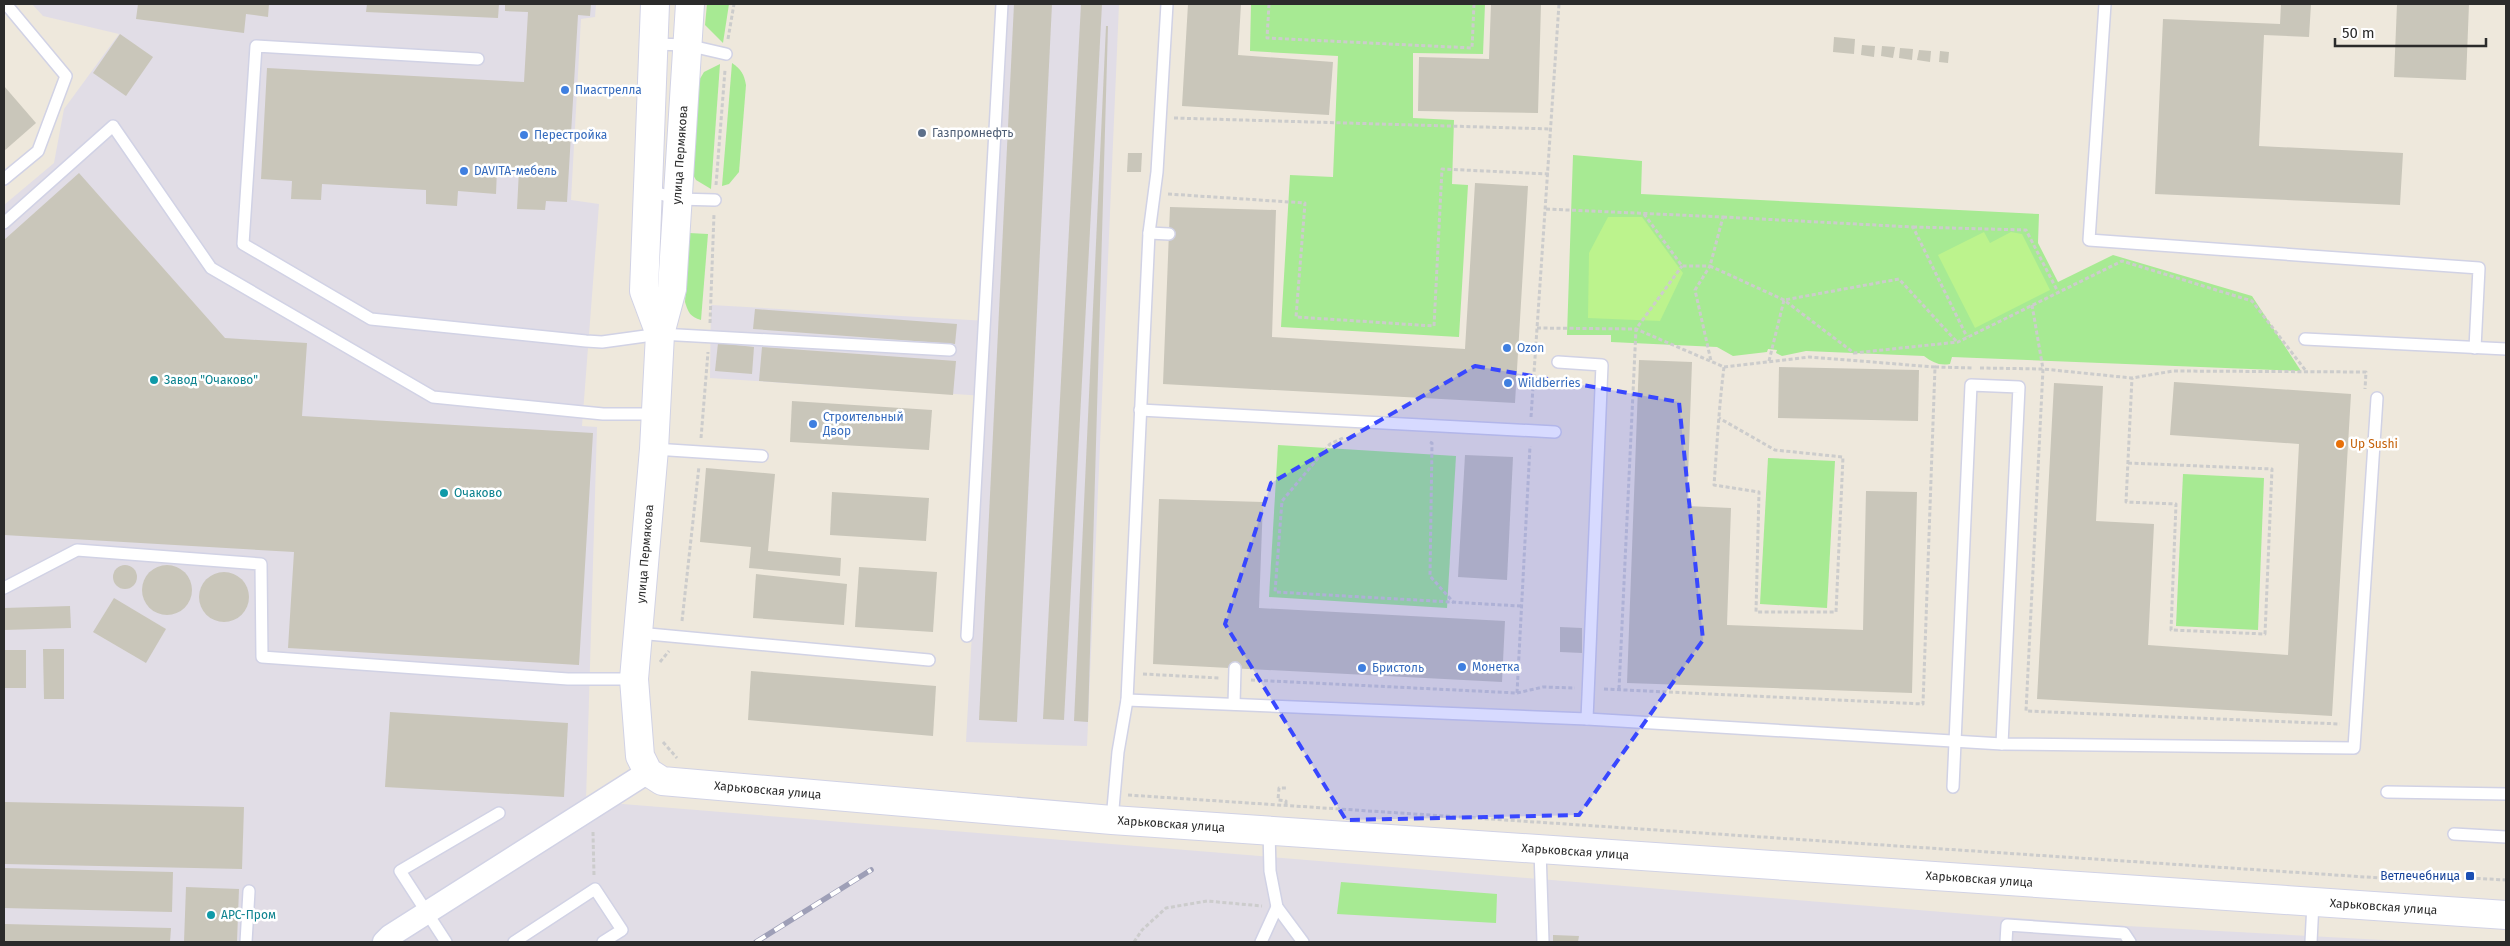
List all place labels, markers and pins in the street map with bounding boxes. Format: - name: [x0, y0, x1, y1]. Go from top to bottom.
- place label: Пиастрелла: [575, 83, 642, 97]
- marker: Пиастрелла: [559, 84, 571, 96]
- place label: Газпромнефть: [932, 126, 1013, 140]
- marker: Газпромнефть: [916, 127, 928, 139]
- place label: Перестройка: [534, 128, 607, 142]
- marker: Перестройка: [518, 129, 530, 141]
- place label: DAVITA-мебель: [474, 164, 557, 178]
- marker: DAVITA-мебель: [458, 165, 470, 177]
- place label: Ozon: [1517, 341, 1544, 355]
- marker: Ozon: [1501, 342, 1513, 354]
- place label: Завод "Очаково": [164, 373, 258, 387]
- marker: Завод "Очаково": [148, 374, 160, 386]
- place label: Wildberries: [1518, 376, 1581, 390]
- marker: Wildberries: [1502, 377, 1514, 389]
- place label: Строительный Двор: [822, 410, 904, 438]
- marker: Строительный Двор: [807, 418, 819, 430]
- place label: Up Sushi: [2350, 437, 2398, 451]
- marker: Up Sushi: [2334, 438, 2346, 450]
- place label: Очаково: [454, 486, 502, 500]
- marker: Очаково: [438, 487, 450, 499]
- place label: Монетка: [1472, 660, 1520, 674]
- place label: Бристоль: [1372, 661, 1424, 675]
- marker: Монетка: [1456, 661, 1468, 673]
- marker: Бристоль: [1356, 662, 1368, 674]
- place label: Ветлечебница: [2380, 869, 2460, 883]
- marker: Ветлечебница: [2464, 870, 2476, 882]
- place label: АРС-Пром: [221, 908, 276, 922]
- marker: АРС-Пром: [205, 909, 217, 921]

